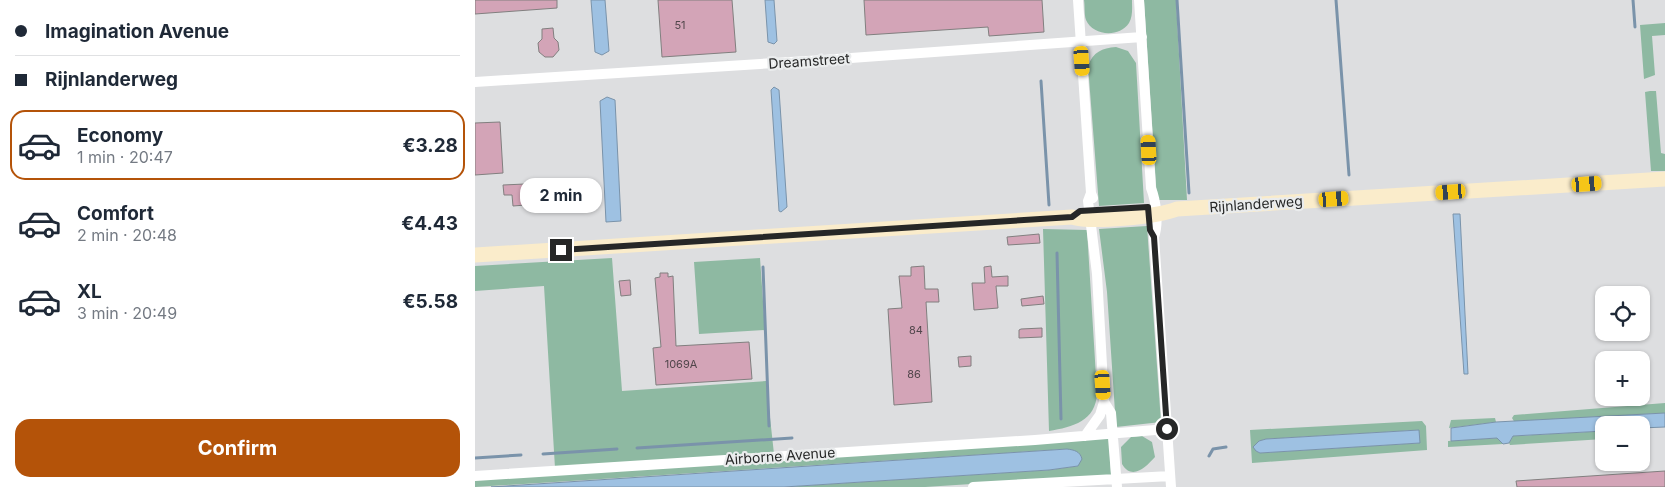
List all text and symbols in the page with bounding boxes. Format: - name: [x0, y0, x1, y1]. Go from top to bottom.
- house number: 51: [674, 18, 686, 32]
- text: Imagination Avenue: [45, 20, 229, 43]
- car: [1073, 46, 1090, 76]
- street label: Dreamstreet: [768, 49, 851, 72]
- text: Rijnlanderweg: [45, 68, 178, 91]
- icon: car: [17, 123, 62, 168]
- text: Economy: [77, 124, 163, 147]
- text: €3.28: [402, 134, 458, 157]
- car: [1140, 135, 1157, 165]
- text: 1 min · 20:47: [77, 147, 173, 167]
- car: [1571, 175, 1602, 193]
- callout: 2 min: [520, 178, 602, 212]
- car: [1435, 183, 1466, 201]
- text: 2 min: [540, 185, 582, 205]
- car: [1318, 190, 1349, 208]
- street label: Rijnlanderweg: [1209, 192, 1303, 215]
- icon: car: [17, 201, 62, 246]
- text: Comfort: [77, 202, 154, 225]
- text: €4.43: [401, 212, 458, 235]
- text: 2 min · 20:48: [77, 225, 177, 245]
- route end: [550, 239, 572, 261]
- icon: car: [17, 279, 62, 324]
- text: XL: [77, 280, 102, 303]
- map controls: [1595, 286, 1650, 471]
- button: locate: [1595, 286, 1650, 341]
- text: €5.58: [403, 290, 458, 313]
- text: 3 min · 20:49: [77, 303, 177, 323]
- house number: 84: [909, 323, 923, 337]
- button: +: [1595, 351, 1650, 406]
- house number: 1069A: [665, 357, 698, 371]
- house number: 86: [907, 367, 921, 381]
- car: [1094, 370, 1111, 400]
- button: −: [1595, 416, 1650, 471]
- route start: [1156, 418, 1178, 440]
- button: Confirm: [15, 419, 460, 477]
- street label: Airborne Avenue: [724, 443, 836, 468]

